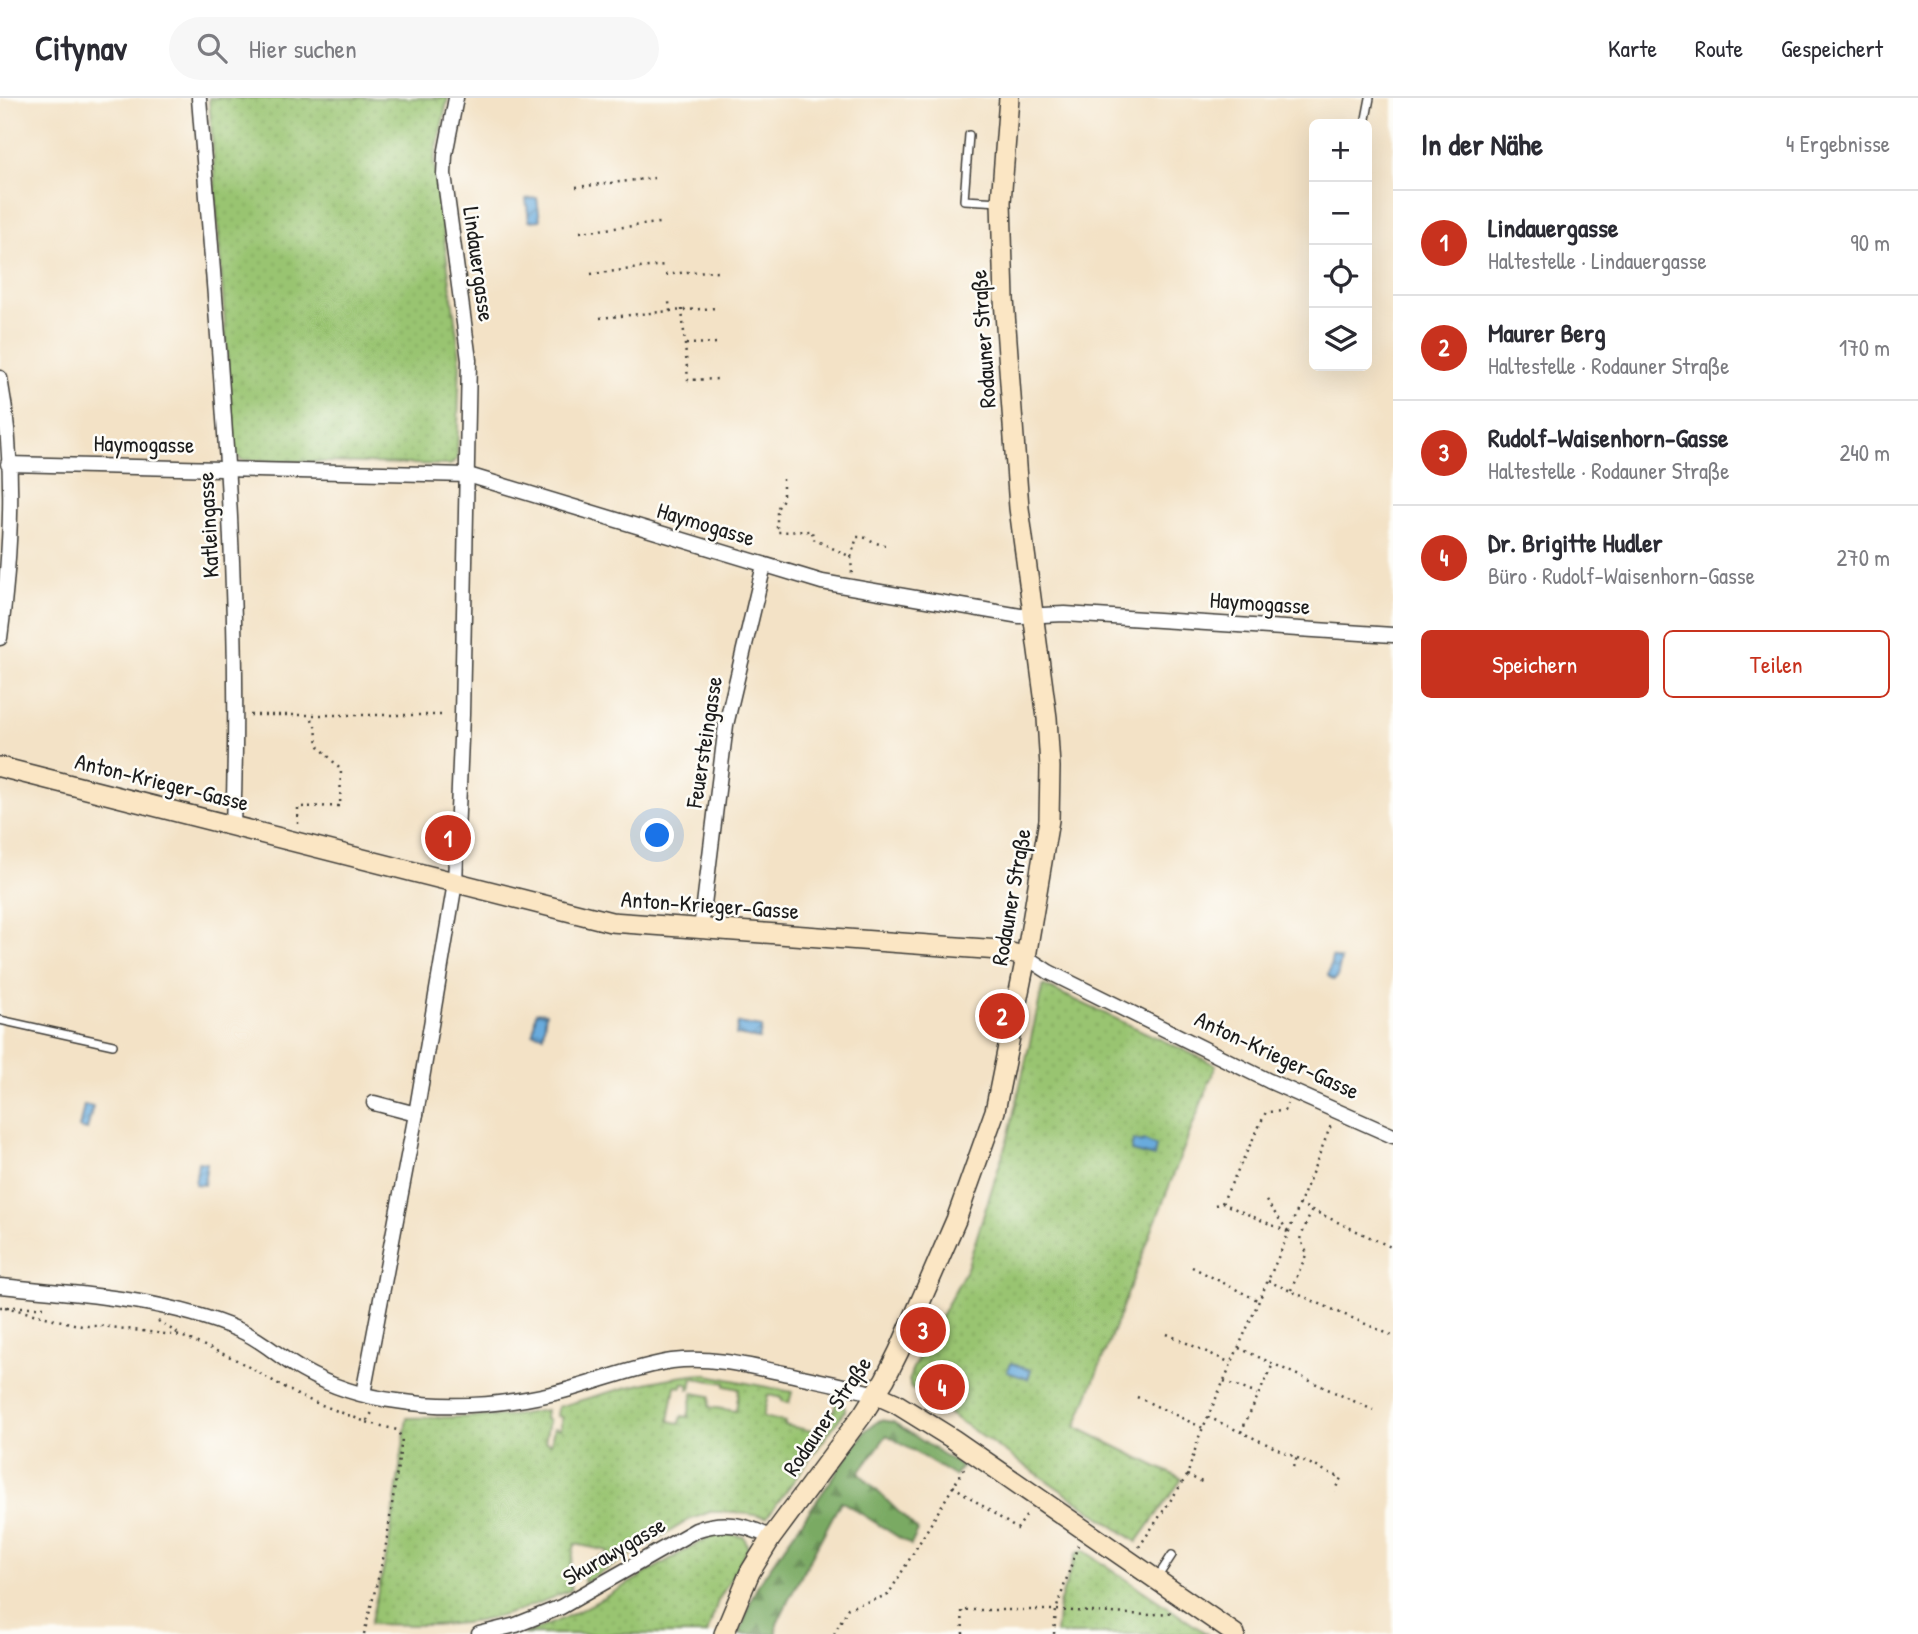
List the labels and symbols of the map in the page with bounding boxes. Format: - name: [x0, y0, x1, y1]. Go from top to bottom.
- street label: Lindauergasse: [456, 205, 503, 323]
- street label: Rodauner Straße: [962, 269, 1003, 409]
- street label: Haymogasse: [93, 427, 195, 460]
- street label: Katleingasse: [189, 471, 226, 579]
- street label: Haymogasse: [654, 494, 759, 553]
- street label: Haymogasse: [1209, 584, 1311, 621]
- street label: Feuersteingasse: [678, 674, 729, 811]
- street label: Anton-Krieger-Gasse: [72, 745, 252, 818]
- pin: 1: [425, 812, 471, 864]
- your location: [640, 818, 674, 852]
- street label: Rodauner Straße: [983, 826, 1038, 968]
- street label: Anton-Krieger-Gasse: [620, 883, 800, 926]
- pin: 2: [979, 990, 1025, 1042]
- street label: Anton-Krieger-Gasse: [1190, 1003, 1364, 1106]
- pin: 3: [900, 1304, 946, 1356]
- street label: Rodauner Straße: [775, 1350, 878, 1482]
- pin: 4: [919, 1361, 965, 1413]
- street label: Skurawygasse: [557, 1509, 671, 1592]

